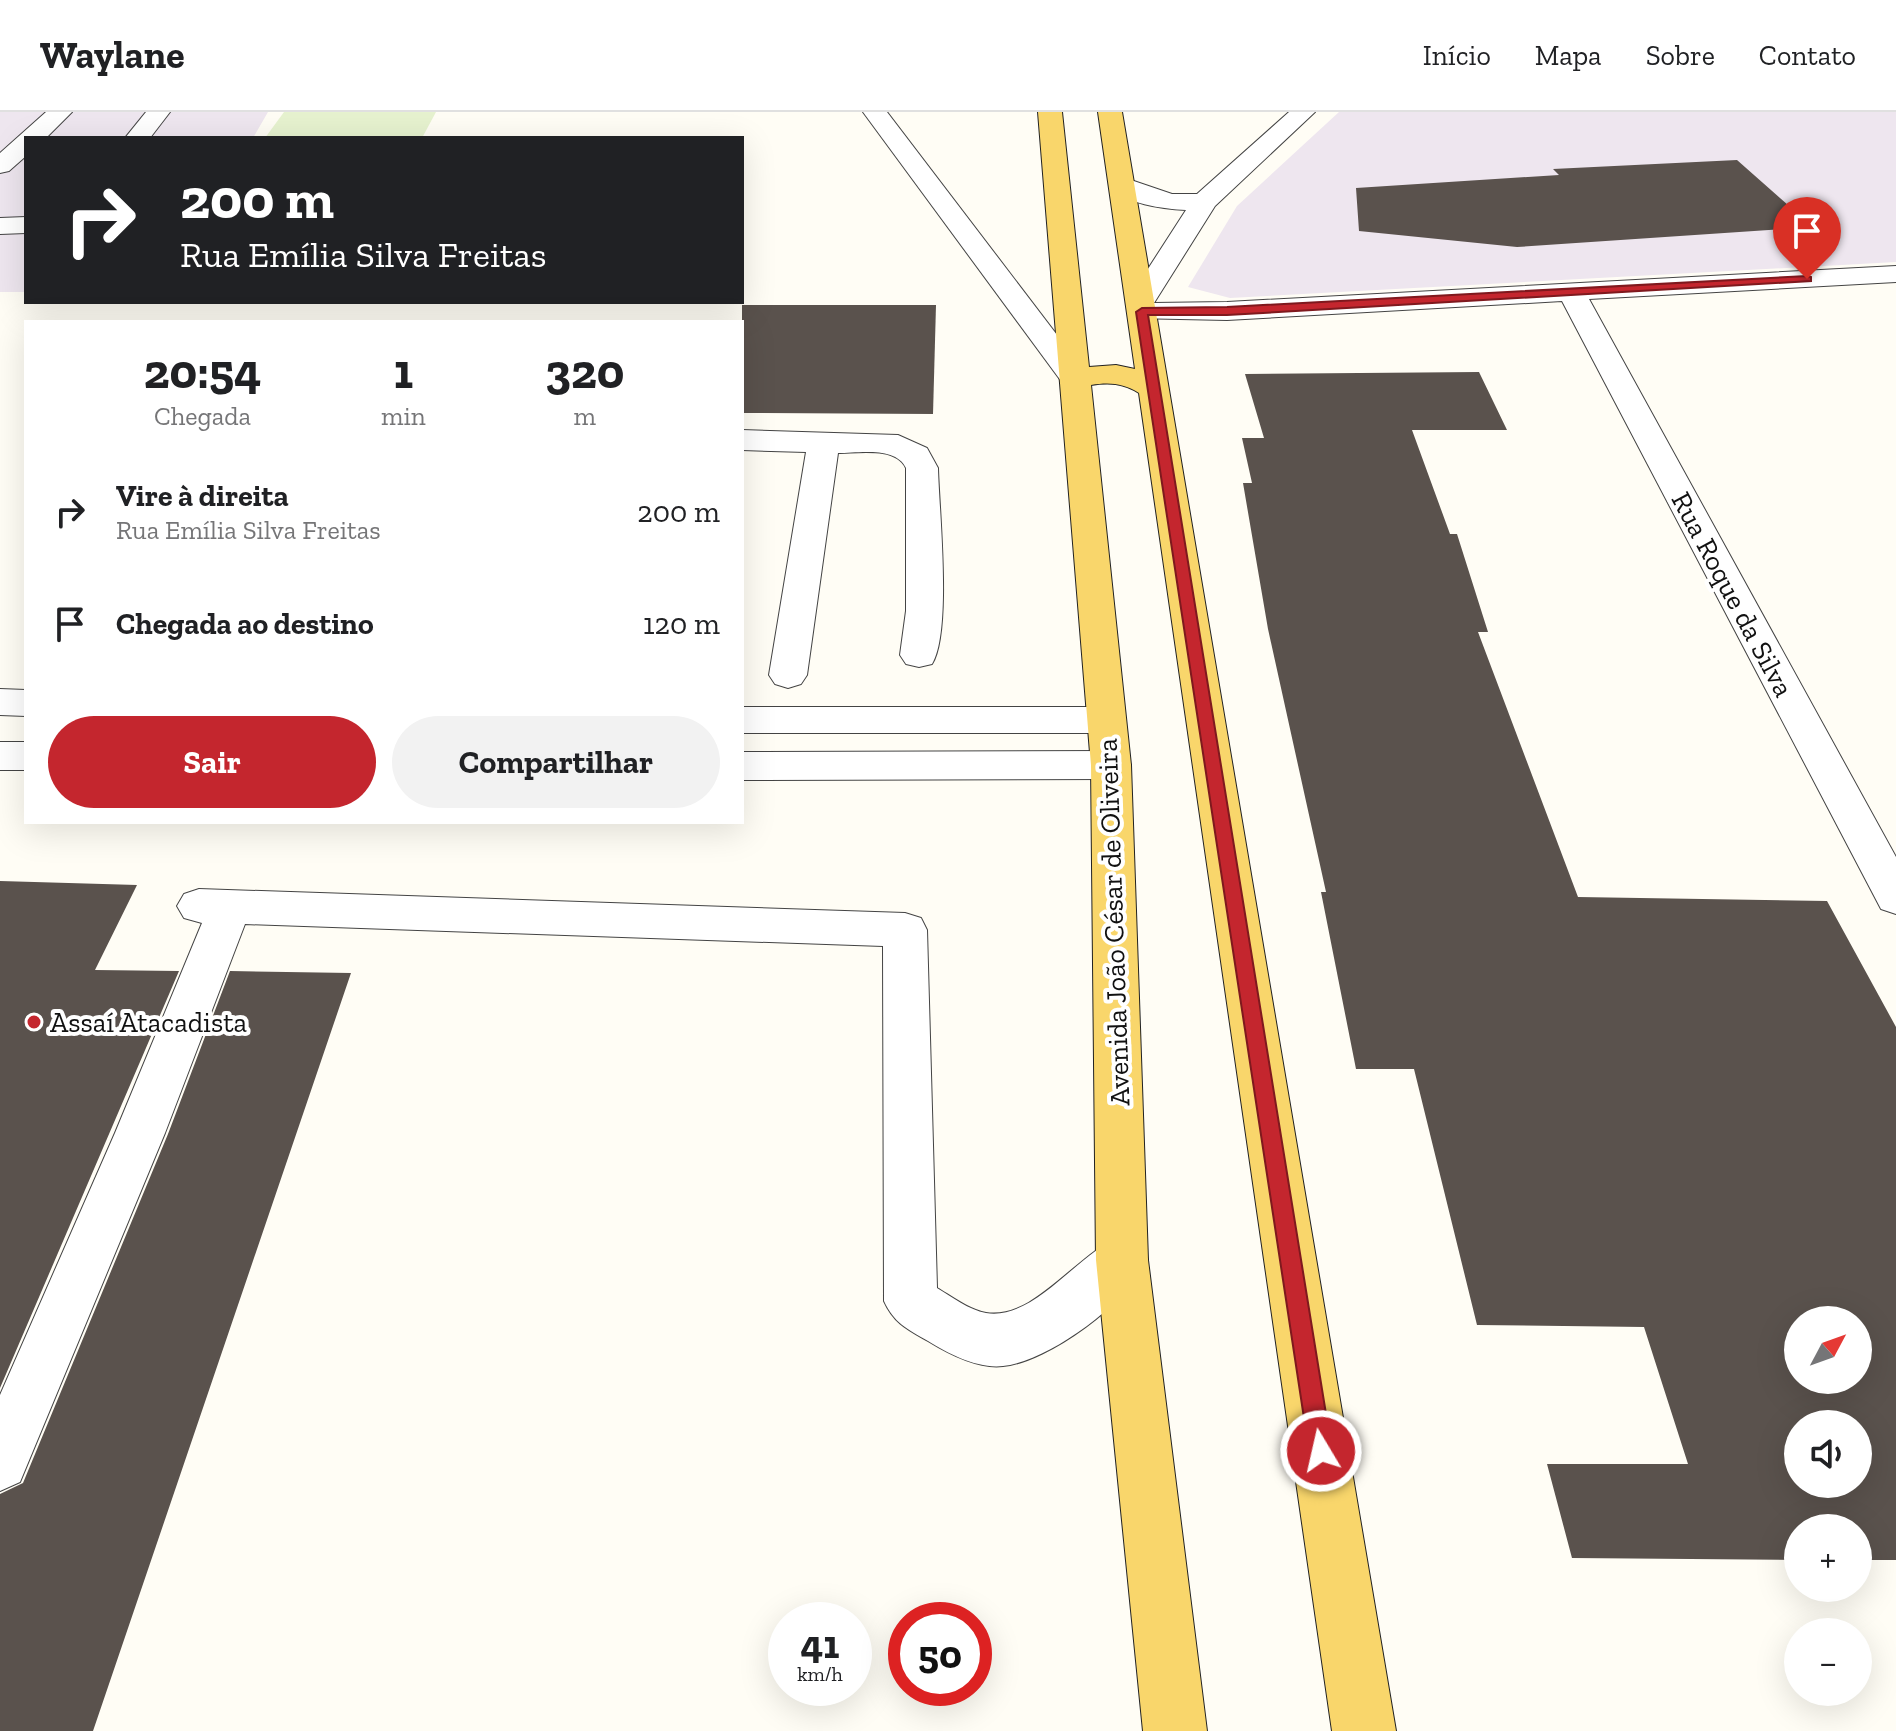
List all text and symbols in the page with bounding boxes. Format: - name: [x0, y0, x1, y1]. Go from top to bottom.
- text: Waylane: [40, 32, 185, 78]
- text: Início: [1423, 39, 1491, 72]
- text: Mapa: [1535, 39, 1602, 72]
- text: Sobre: [1646, 39, 1715, 72]
- text: Contato: [1759, 39, 1856, 72]
- text: 200 m: [180, 165, 334, 232]
- icon: right: [48, 168, 152, 272]
- pin: [1773, 197, 1841, 279]
- icon: arrive: [1785, 209, 1829, 253]
- text: Rua Emília Silva Freitas: [180, 233, 546, 276]
- text: 20:54: [144, 343, 261, 400]
- text: 1: [394, 343, 413, 400]
- text: 320: [545, 343, 624, 400]
- text: Chegada: [154, 400, 251, 432]
- text: min: [381, 400, 426, 432]
- text: m: [574, 400, 596, 432]
- text: Vire à direita: [116, 478, 289, 514]
- street label: Rua Roque da Silva: [1665, 486, 1801, 703]
- icon: right: [48, 490, 92, 534]
- text: 200 m: [637, 494, 720, 530]
- text: Rua Emília Silva Freitas: [116, 514, 381, 546]
- icon: arrive: [48, 602, 92, 646]
- text: Chegada ao destino: [116, 606, 374, 642]
- text: 120 m: [643, 606, 720, 642]
- button: Sair: [48, 716, 376, 808]
- button: Compartilhar: [392, 716, 720, 808]
- street label: Avenida João César de Oliveira: [1091, 737, 1136, 1106]
- place label: Assaí Atacadista: [50, 1006, 248, 1039]
- marker: Assaí Atacadista: [25, 1013, 43, 1031]
- north arrow: [1784, 1306, 1872, 1394]
- map controls: [1784, 1306, 1872, 1706]
- position arrow: [1279, 1409, 1363, 1493]
- button: sound: [1784, 1410, 1872, 1498]
- button: +: [1784, 1514, 1872, 1602]
- speed limit sign: 50: [888, 1602, 992, 1706]
- button: −: [1784, 1618, 1872, 1706]
- text: 41: [801, 1620, 839, 1668]
- text: km/h: [797, 1662, 843, 1686]

